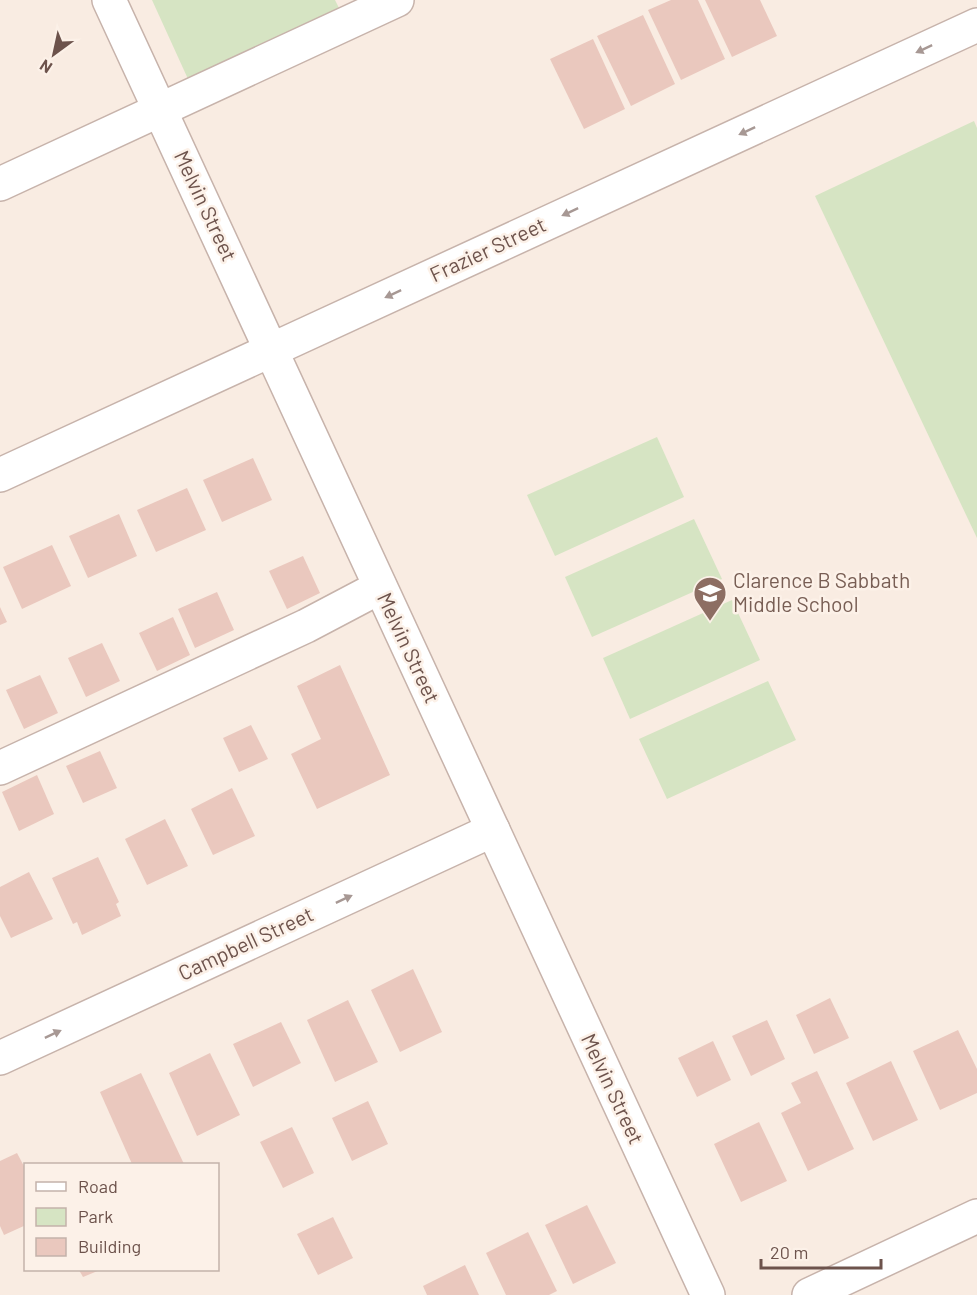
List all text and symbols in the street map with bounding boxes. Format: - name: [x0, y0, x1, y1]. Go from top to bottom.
- north arrow: [24, 24, 84, 84]
- one-way arrow: [914, 44, 932, 54]
- text: N: [36, 56, 55, 78]
- one-way arrow: [738, 126, 755, 135]
- street label: Melvin Street: [170, 146, 243, 265]
- one-way arrow: [561, 208, 578, 217]
- street label: Frazier Street: [425, 211, 549, 286]
- one-way arrow: [383, 289, 401, 299]
- place label: Clarence B Sabbath Middle School: [733, 567, 910, 616]
- school or university icon: Clarence B Sabbath Middle School: [692, 575, 728, 622]
- street label: Melvin Street: [373, 588, 446, 707]
- one-way arrow: [336, 894, 354, 904]
- street label: Campbell Street: [174, 900, 317, 985]
- one-way arrow: [45, 1029, 62, 1038]
- street label: Melvin Street: [577, 1029, 650, 1148]
- legend: [24, 1163, 219, 1271]
- text: Road: [78, 1175, 118, 1197]
- text: Park: [78, 1205, 113, 1227]
- scale bar: [761, 1232, 881, 1270]
- text: Building: [78, 1235, 141, 1257]
- text: 20 m: [770, 1241, 808, 1263]

